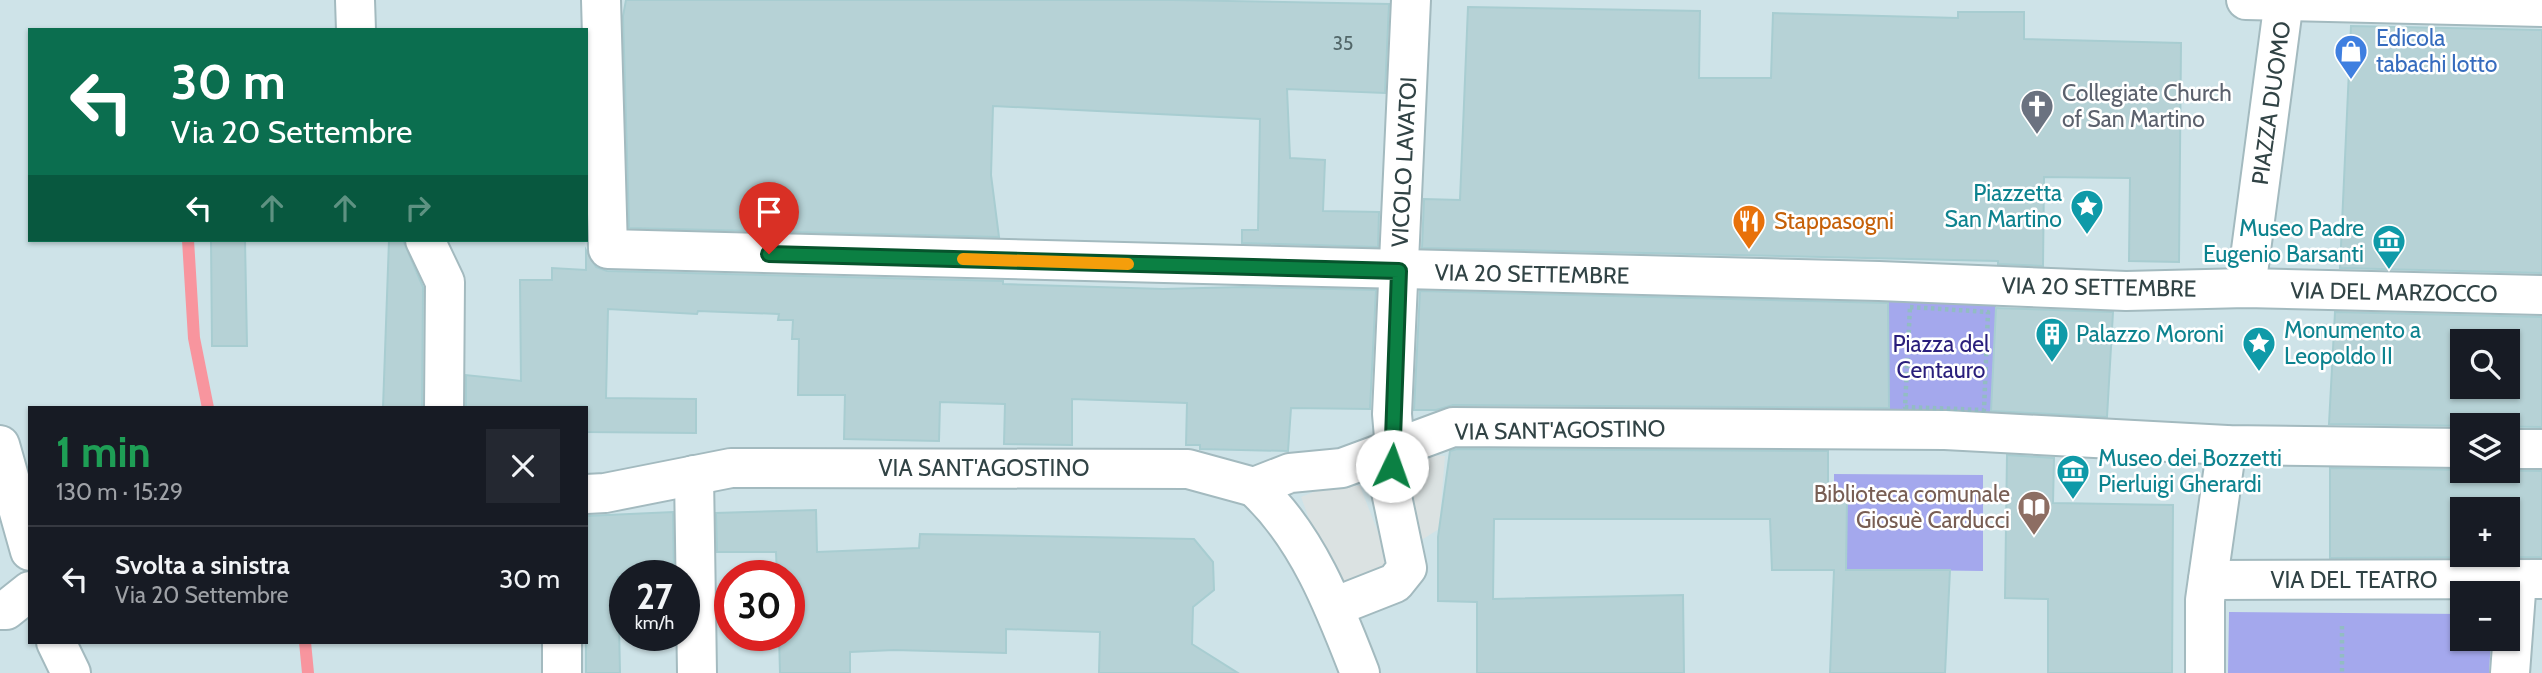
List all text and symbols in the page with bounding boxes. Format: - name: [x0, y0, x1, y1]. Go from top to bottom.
- street label: PIAZZA DUOMO: [2246, 19, 2296, 187]
- place label: Edicola tabachi lotto: [2376, 24, 2497, 78]
- house number: 35: [1333, 32, 1353, 55]
- shop icon: Edicola tabachi lotto: [2332, 32, 2370, 81]
- text: 30 m: [171, 52, 286, 111]
- icon: left: [56, 56, 147, 147]
- street label: VICOLO LAVATOI: [1386, 76, 1422, 248]
- place label: Collegiate Church of San Martino: [2062, 79, 2232, 133]
- church icon: Collegiate Church of San Martino: [2018, 87, 2056, 136]
- text: Via 20 Settembre: [171, 112, 412, 151]
- place label: Piazzetta San Martino: [1945, 179, 2062, 233]
- pin: [739, 182, 799, 254]
- place icon: Piazzetta San Martino: [2068, 187, 2106, 236]
- icon: left: [180, 189, 218, 227]
- icon: ahead: [253, 189, 291, 227]
- icon: ahead: [326, 189, 364, 227]
- icon: right: [399, 189, 437, 227]
- icon: arrive: [750, 193, 788, 231]
- restaurant icon: Stappasogni: [1730, 202, 1768, 251]
- place label: Stappasogni: [1774, 207, 1894, 235]
- place label: Museo Padre Eugenio Barsanti: [2203, 214, 2364, 268]
- museum icon: Museo Padre Eugenio Barsanti: [2370, 222, 2408, 271]
- street label: VIA 20 SETTEMBRE: [1434, 258, 1630, 290]
- street label: VIA 20 SETTEMBRE: [2001, 271, 2197, 303]
- street label: VIA DEL MARZOCCO: [2290, 276, 2498, 308]
- building icon: Palazzo Moroni: [2033, 315, 2071, 364]
- place label: Monumento a Leopoldo II: [2284, 316, 2421, 370]
- place label: Palazzo Moroni: [2076, 320, 2224, 348]
- place icon: Monumento a Leopoldo II: [2240, 324, 2278, 373]
- map controls: [2450, 329, 2520, 651]
- button: search: [2450, 329, 2520, 399]
- park label: Piazza del Centauro: [1893, 330, 1990, 384]
- button: layers: [2450, 413, 2520, 483]
- street label: VIA SANT'AGOSTINO: [1454, 414, 1666, 446]
- text: 1 min: [56, 426, 151, 478]
- button: close: [486, 429, 560, 503]
- position arrow: [1355, 429, 1429, 503]
- place label: Museo dei Bozzetti Pierluigi Gherardi: [2098, 444, 2282, 498]
- museum icon: Museo dei Bozzetti Pierluigi Gherardi: [2054, 452, 2092, 501]
- street label: VIA SANT'AGOSTINO: [879, 454, 1089, 482]
- text: 130 m · 15:29: [56, 478, 183, 506]
- place label: Biblioteca comunale Giosuè Carducci: [1814, 480, 2010, 534]
- library icon: Biblioteca comunale Giosuè Carducci: [2015, 488, 2053, 537]
- button: +: [2450, 497, 2520, 567]
- text: Svolta a sinistra: [115, 549, 290, 581]
- icon: left: [56, 560, 94, 598]
- speed limit sign: 30: [714, 560, 805, 651]
- text: 30 m: [499, 563, 560, 595]
- street label: VIA DEL TEATRO: [2270, 566, 2438, 594]
- text: 27: [636, 575, 673, 618]
- text: Via 20 Settembre: [115, 581, 289, 609]
- button: −: [2450, 581, 2520, 651]
- text: km/h: [635, 612, 674, 634]

